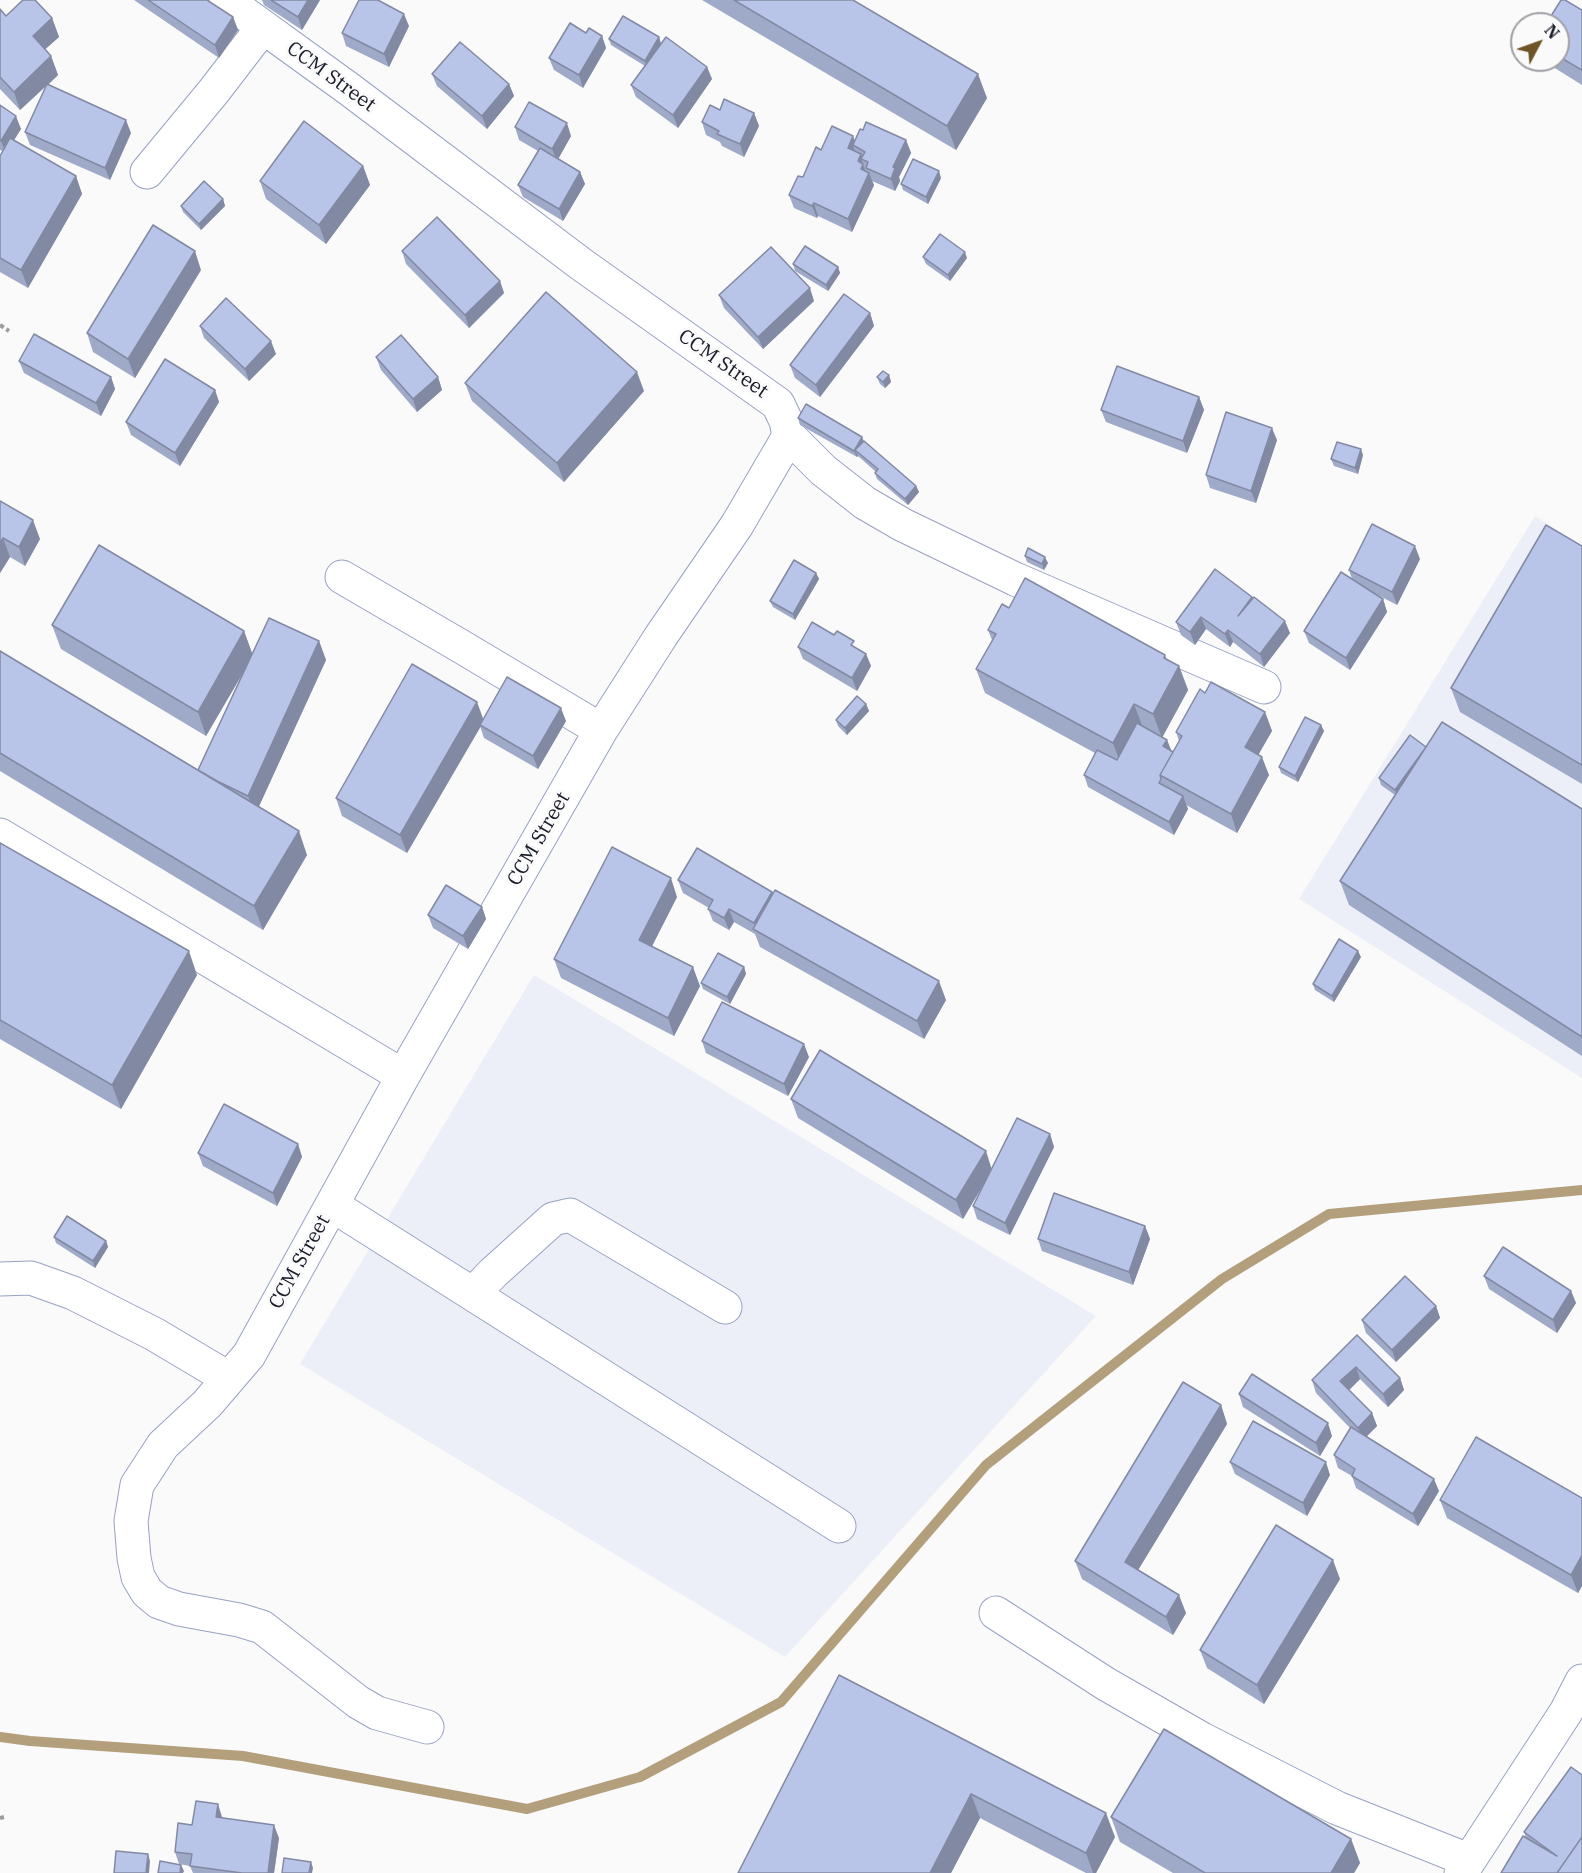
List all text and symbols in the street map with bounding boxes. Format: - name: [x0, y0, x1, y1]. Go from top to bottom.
- north arrow: [1510, 12, 1570, 72]
- text: N: [1540, 20, 1564, 43]
- street label: CCM Street: [282, 37, 380, 117]
- street label: CCM Street: [674, 324, 772, 404]
- street label: CCM Street: [503, 788, 575, 890]
- street label: CCM Street: [264, 1211, 336, 1313]

